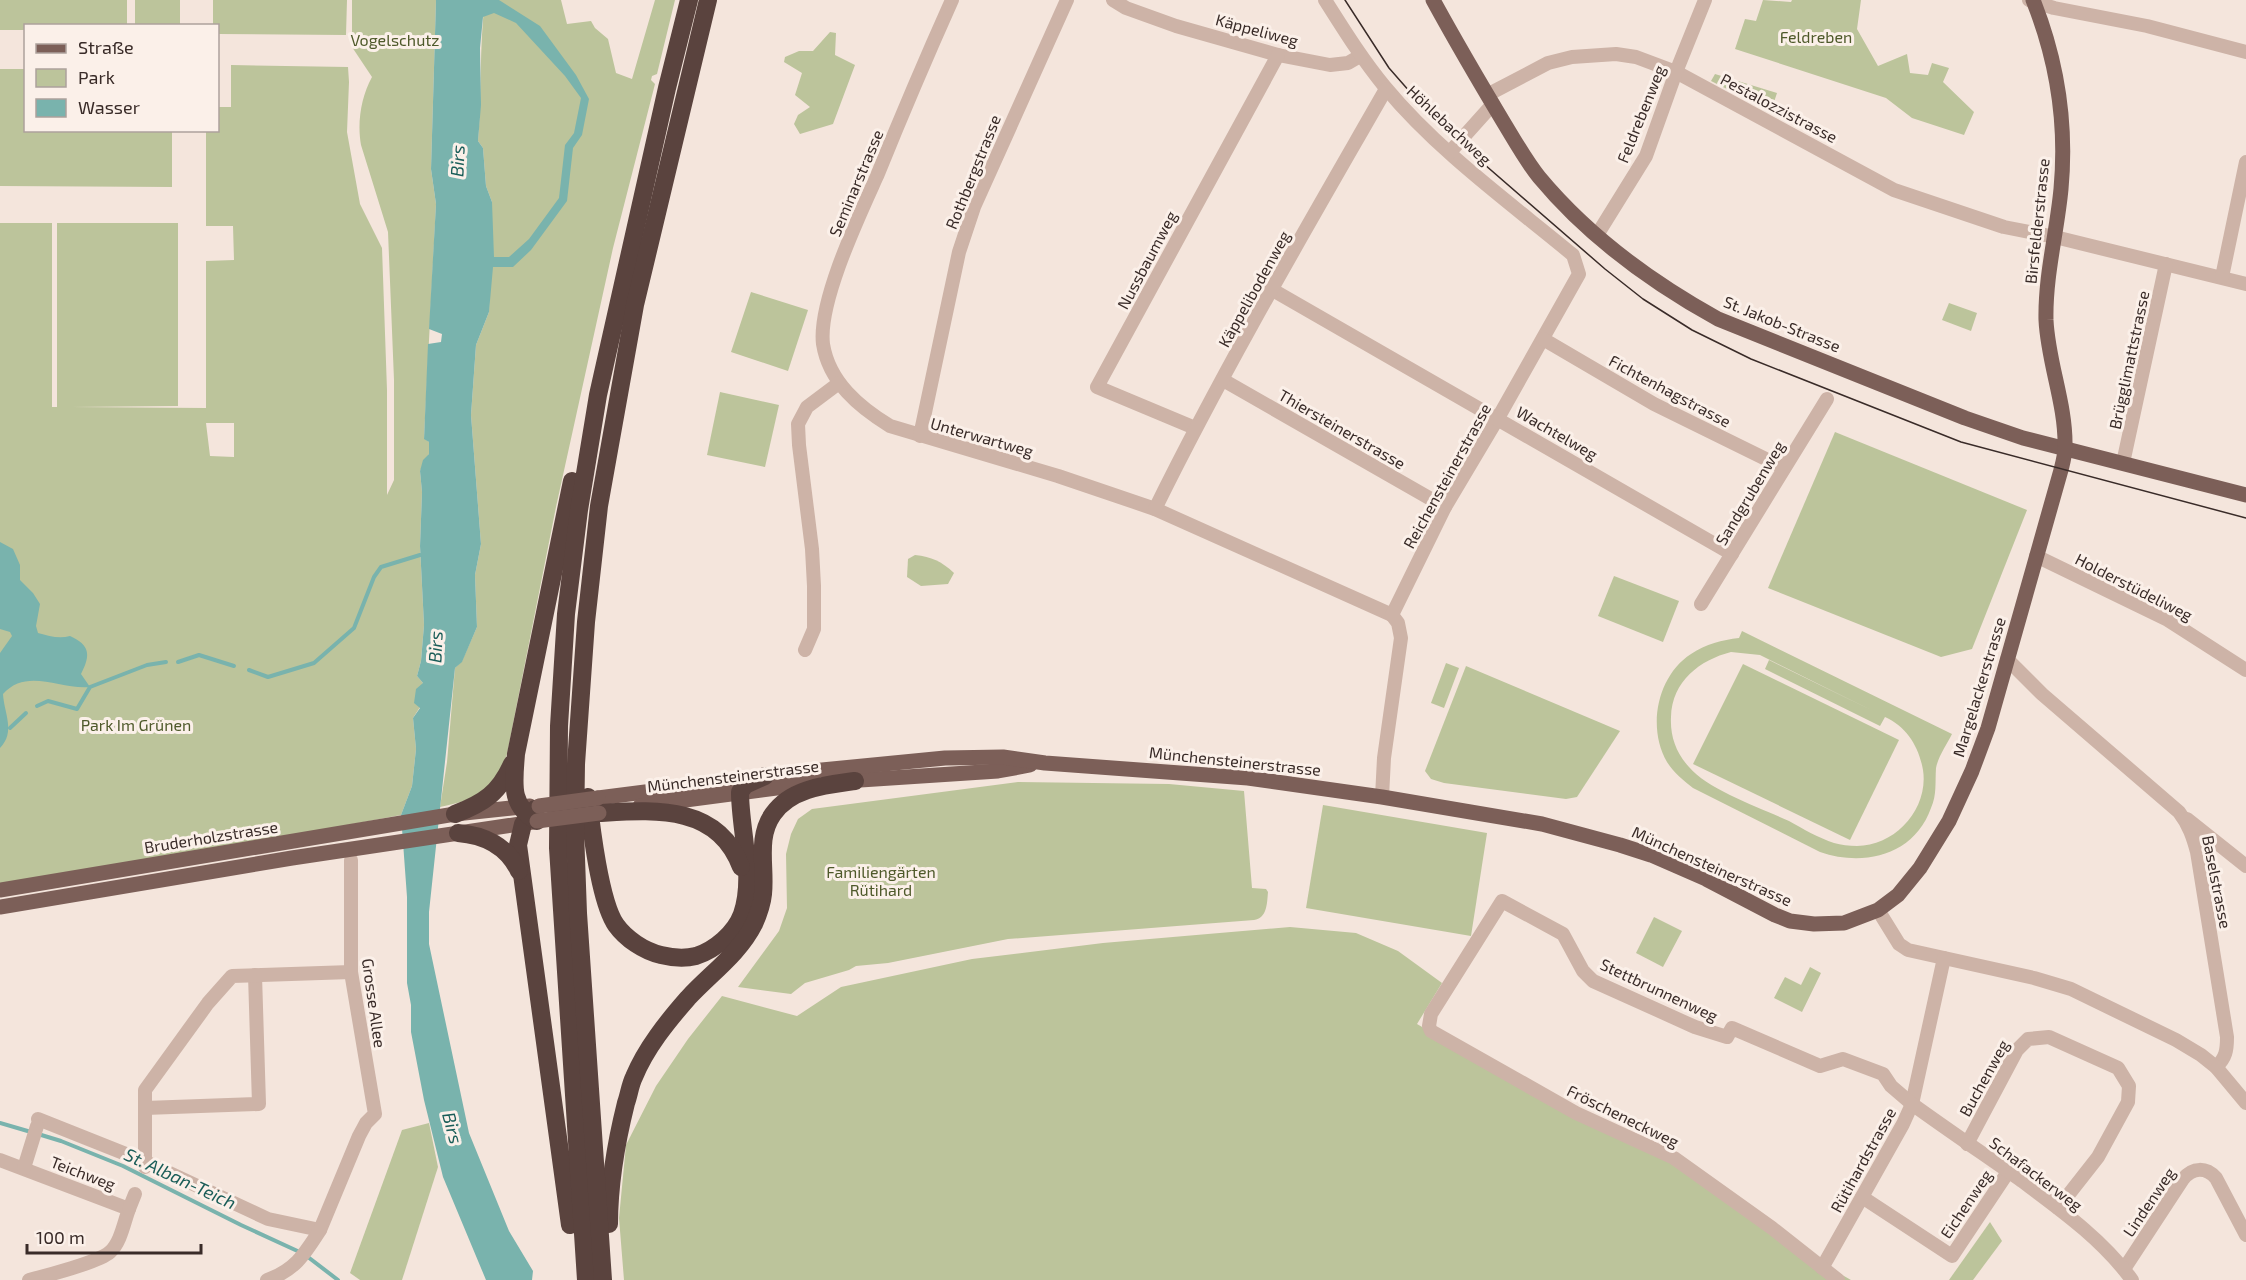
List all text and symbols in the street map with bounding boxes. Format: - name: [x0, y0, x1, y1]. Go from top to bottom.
- street label: Käppeliweg: [1214, 9, 1301, 50]
- legend: [24, 24, 219, 132]
- park label: Feldreben: [1780, 27, 1852, 46]
- park label: Vogelschutz: [350, 30, 440, 49]
- text: Straße: [78, 36, 134, 58]
- street label: Feldrebenweg: [1612, 62, 1669, 165]
- text: Park: [78, 66, 115, 88]
- street label: Pestalozzistrasse: [1718, 69, 1841, 146]
- street label: Höhlebachweg: [1403, 81, 1495, 168]
- text: Wasser: [78, 96, 140, 118]
- street label: Rothbergstrasse: [941, 112, 1004, 232]
- street label: Seminarstrasse: [824, 126, 887, 239]
- water label: Birs: [445, 144, 469, 177]
- street label: Birsfelderstrasse: [2020, 157, 2053, 285]
- street label: Nussbaumweg: [1113, 207, 1180, 312]
- street label: Käppelibodenweg: [1214, 227, 1293, 350]
- street label: Brügglimattstrasse: [2105, 289, 2152, 431]
- street label: St. Jakob-Strasse: [1721, 291, 1843, 356]
- street label: Fichtenhagstrasse: [1606, 350, 1734, 431]
- street label: Thiersteinerstrasse: [1276, 385, 1409, 473]
- street label: Reichensteinerstrasse: [1399, 400, 1494, 552]
- street label: Wachtelweg: [1513, 402, 1601, 464]
- street label: Unterwartweg: [928, 413, 1036, 460]
- street label: Sandgrubenweg: [1711, 437, 1788, 548]
- street label: Holderstüdeliweg: [2072, 549, 2196, 624]
- street label: Margelackerstrasse: [1948, 615, 2009, 759]
- water label: Birs: [423, 630, 447, 663]
- park label: Park Im Grünen: [81, 715, 191, 734]
- street label: Münchensteinerstrasse: [1148, 742, 1322, 779]
- street label: Münchensteinerstrasse: [646, 756, 820, 795]
- street label: Bruderholzstrasse: [143, 817, 279, 856]
- street label: Münchensteinerstrasse: [1629, 822, 1795, 909]
- street label: Baselstrasse: [2199, 834, 2236, 930]
- park label: Familiengärten Rütihard: [826, 862, 936, 899]
- street label: Stettbrunnenweg: [1597, 954, 1721, 1025]
- street label: Grosse Allee: [359, 957, 390, 1049]
- street label: Buchenweg: [1955, 1036, 2012, 1119]
- street label: Fröscheneckweg: [1564, 1080, 1682, 1151]
- street label: Rütihardstrasse: [1826, 1104, 1899, 1215]
- water label: Birs: [438, 1110, 468, 1146]
- street label: Schafackerweg: [1986, 1133, 2086, 1215]
- water label: St. Alban-Teich: [121, 1143, 240, 1214]
- street label: Teichweg: [48, 1152, 118, 1194]
- street label: Lindenweg: [2119, 1164, 2179, 1240]
- street label: Eichenweg: [1936, 1166, 1995, 1242]
- scale bar: [27, 1217, 201, 1255]
- text: 100 m: [36, 1226, 85, 1248]

